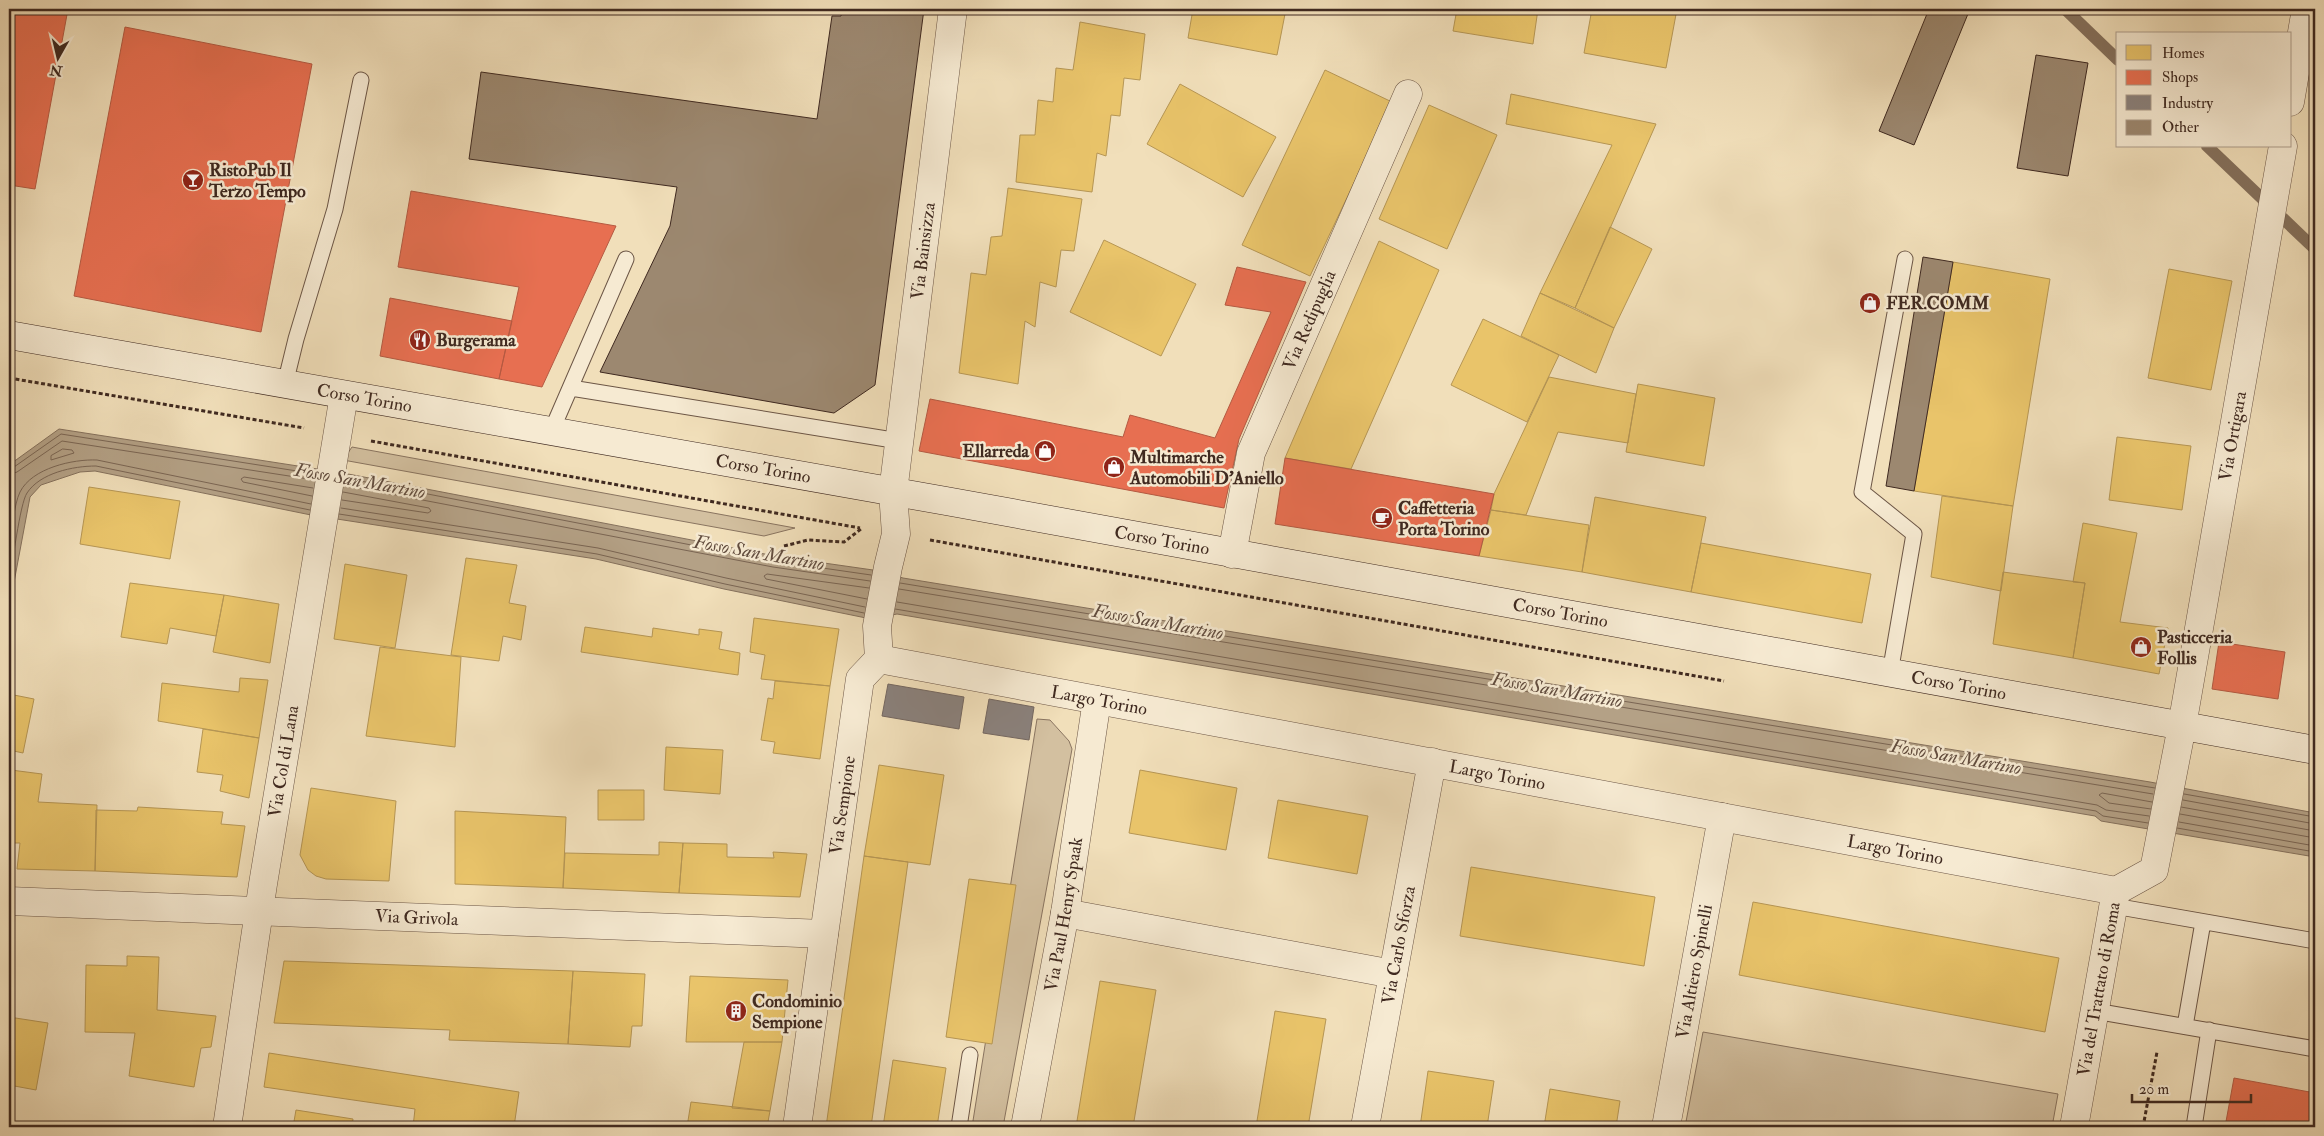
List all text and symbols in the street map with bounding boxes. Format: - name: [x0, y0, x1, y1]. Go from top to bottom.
- north arrow: [32, 32, 82, 82]
- legend: [2116, 32, 2292, 148]
- text: Homes: [2162, 44, 2204, 63]
- text: N: [48, 61, 65, 80]
- text: Shops: [2162, 68, 2198, 88]
- text: Industry: [2162, 94, 2213, 113]
- text: Other: [2162, 118, 2199, 137]
- place label: RistoPub Il Terzo Tempo: [208, 159, 306, 203]
- bar icon: RistoPub Il Terzo Tempo: [181, 168, 205, 192]
- street label: Via Bainsizza: [906, 200, 940, 301]
- street label: Via Redipuglia: [1277, 266, 1341, 373]
- shop icon: FER.COMM: [1858, 291, 1882, 315]
- place label: FER.COMM: [1886, 292, 1990, 315]
- restaurant icon: Burgerama: [408, 328, 432, 352]
- place label: Burgerama: [436, 329, 516, 352]
- street label: Corso Torino: [315, 378, 414, 418]
- street label: Via Ortigara: [2213, 389, 2252, 483]
- shop icon: Ellarreda: [1033, 439, 1057, 463]
- place label: Ellarreda: [962, 440, 1030, 463]
- place label: Multimarche Automobili D'Aniello: [1129, 446, 1284, 490]
- street label: Corso Torino: [714, 449, 813, 488]
- shop icon: Multimarche Automobili D'Aniello: [1102, 455, 1126, 479]
- water label: Fosso San Martino: [292, 458, 428, 504]
- place label: Caffetteria Porta Torino: [1398, 497, 1490, 541]
- cafe icon: Caffetteria Porta Torino: [1370, 506, 1394, 530]
- street label: Corso Torino: [1112, 520, 1212, 560]
- water label: Fosso San Martino: [691, 530, 827, 576]
- street label: Corso Torino: [1511, 593, 1610, 633]
- water label: Fosso San Martino: [1090, 599, 1226, 645]
- place label: Pasticceria Follis: [2157, 626, 2233, 670]
- shop icon: Pasticceria Follis: [2129, 635, 2153, 659]
- street label: Corso Torino: [1909, 665, 2009, 705]
- water label: Fosso San Martino: [1489, 667, 1625, 713]
- street label: Largo Torino: [1049, 680, 1150, 721]
- street label: Via Col di Lana: [263, 703, 304, 819]
- water label: Fosso San Martino: [1888, 734, 2024, 780]
- street label: Via Sempione: [824, 754, 861, 856]
- street label: Largo Torino: [1447, 755, 1548, 795]
- street label: Largo Torino: [1845, 829, 1946, 870]
- street label: Via Paul Henry Spaak: [1039, 835, 1088, 994]
- street label: Via Carlo Sforza: [1376, 883, 1421, 1006]
- street label: Via del Trattato di Roma: [2072, 900, 2125, 1078]
- street label: Via Altiero Spinelli: [1671, 902, 1718, 1041]
- street label: Via Grivola: [374, 904, 459, 931]
- place label: Condominio Sempione: [752, 990, 842, 1034]
- building icon: Condominio Sempione: [724, 999, 748, 1023]
- scale bar: [2132, 1071, 2250, 1103]
- text: 20 m: [2139, 1080, 2169, 1099]

